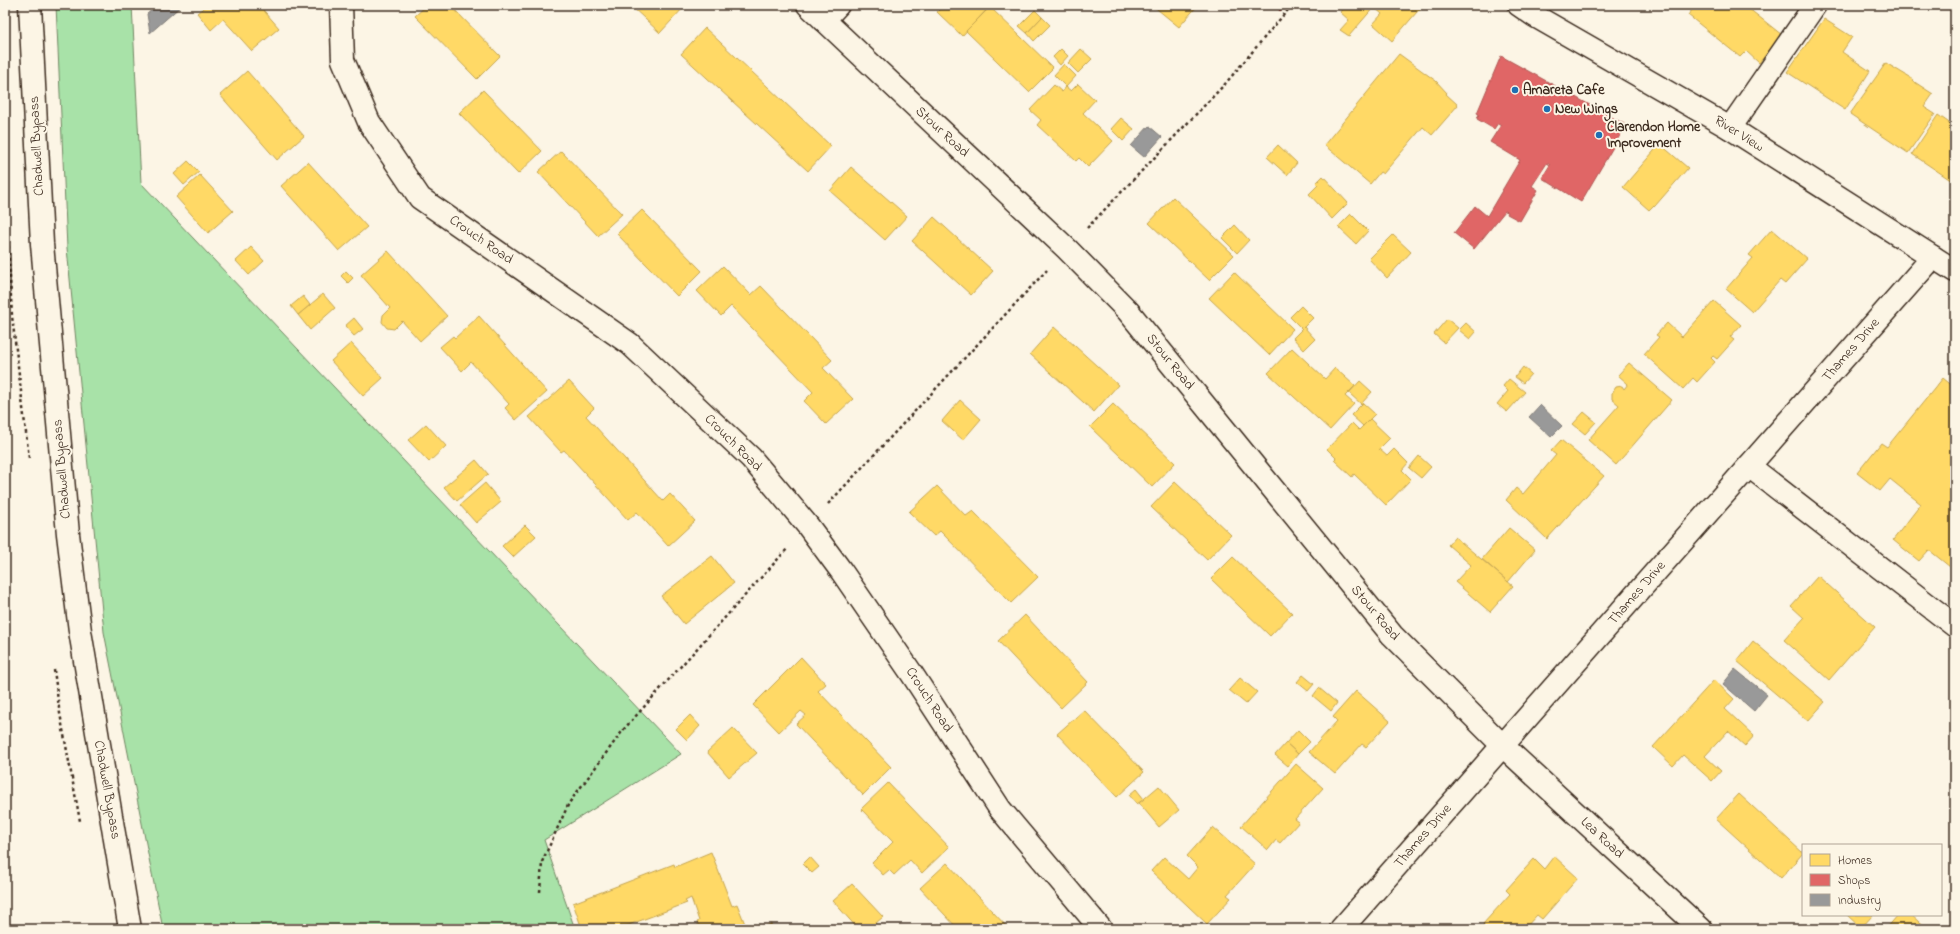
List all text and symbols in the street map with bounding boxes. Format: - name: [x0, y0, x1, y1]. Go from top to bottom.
- place label: Amareta Cafe: [1523, 80, 1605, 101]
- marker: Amareta Cafe: [1510, 85, 1520, 95]
- street label: Chadwell Bypass: [24, 95, 51, 197]
- place label: New Wings: [1555, 99, 1618, 122]
- street label: Stour Road: [910, 101, 974, 163]
- marker: New Wings: [1542, 104, 1552, 114]
- street label: River View: [1710, 110, 1768, 158]
- place label: Clarendon Home Improvement: [1607, 117, 1701, 154]
- marker: Clarendon Home Improvement: [1594, 130, 1604, 140]
- street label: Crouch Road: [445, 210, 517, 270]
- street label: Thames Drive: [1817, 313, 1885, 387]
- street label: Stour Road: [1141, 329, 1199, 395]
- street label: Crouch Road: [699, 409, 767, 477]
- street label: Chadwell Bypass: [47, 418, 78, 520]
- street label: Thames Drive: [1603, 556, 1671, 630]
- street label: Stour Road: [1345, 580, 1405, 646]
- street label: Crouch Road: [900, 663, 958, 737]
- street label: Chadwell Bypass: [87, 739, 126, 841]
- street label: Thames Drive: [1389, 799, 1457, 873]
- street label: Lea Road: [1575, 812, 1629, 864]
- legend: [1802, 844, 1942, 916]
- text: Homes: [1838, 852, 1872, 870]
- text: Shops: [1838, 872, 1870, 890]
- text: Industry: [1838, 892, 1881, 911]

